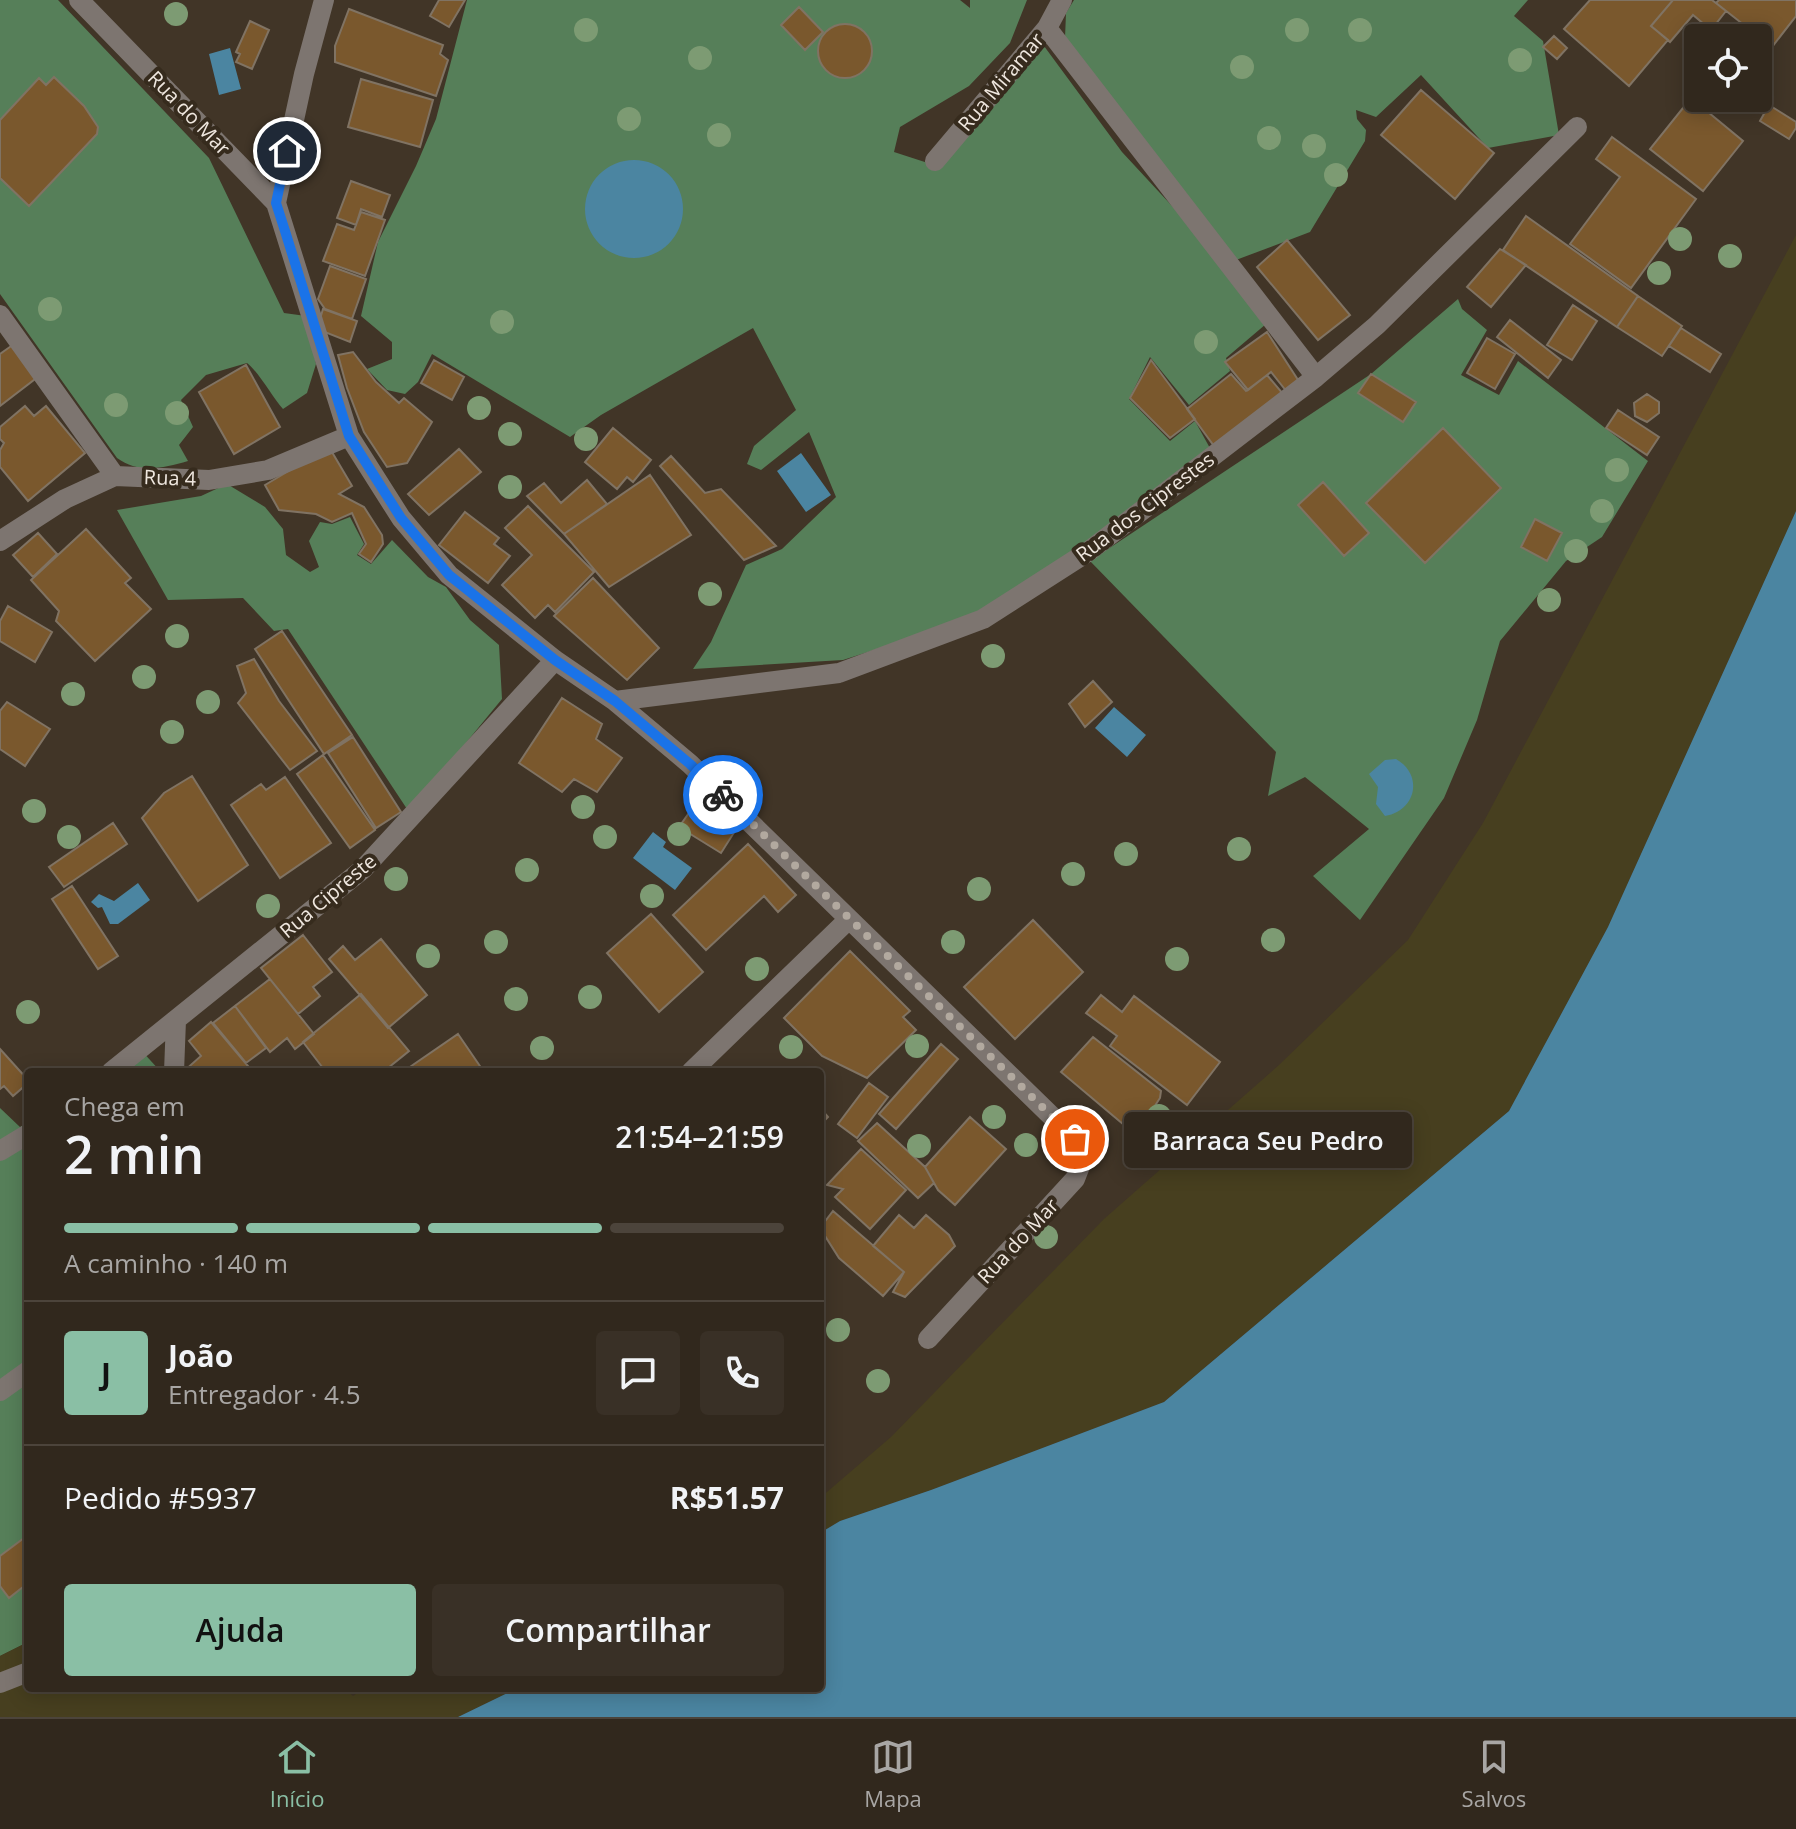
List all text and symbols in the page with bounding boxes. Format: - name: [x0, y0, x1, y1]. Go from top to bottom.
- map controls: [1684, 24, 1772, 112]
- button: locate: [1684, 24, 1772, 112]
- street label: Rua Miramar: [951, 27, 1050, 137]
- street label: Rua do Mar: [142, 65, 236, 161]
- pin: [253, 117, 321, 185]
- icon: home: [265, 129, 309, 173]
- street label: Rua dos Ciprestes: [1070, 446, 1219, 568]
- street label: Rua 4: [143, 463, 197, 492]
- courier: [683, 755, 763, 835]
- icon: bike: [701, 773, 745, 817]
- street label: Rua Cipreste: [274, 847, 382, 944]
- text: Chega em: [64, 1088, 185, 1124]
- pin: [1041, 1105, 1109, 1173]
- callout: Barraca Seu Pedro: [1123, 1111, 1411, 1167]
- text: 21:54–21:59: [615, 1116, 784, 1157]
- icon: bag: [1053, 1117, 1097, 1161]
- text: 2 min: [64, 1118, 204, 1189]
- text: Barraca Seu Pedro: [1152, 1122, 1384, 1158]
- street label: Rua do Mar: [971, 1192, 1064, 1289]
- text: A caminho · 140 m: [64, 1245, 288, 1281]
- button: chat: [596, 1331, 680, 1415]
- button: phone: [700, 1331, 784, 1415]
- text: João: [168, 1335, 233, 1376]
- text: J: [101, 1353, 111, 1394]
- text: Entregador · 4.5: [168, 1376, 361, 1412]
- text: Pedido #5937: [64, 1477, 257, 1518]
- text: R$51.57: [670, 1477, 784, 1518]
- button: Ajuda: [64, 1584, 416, 1676]
- button: Compartilhar: [432, 1584, 784, 1676]
- tab: Início: [270, 1735, 324, 1813]
- tab: Mapa: [864, 1735, 922, 1813]
- tab: Salvos: [1462, 1735, 1526, 1813]

